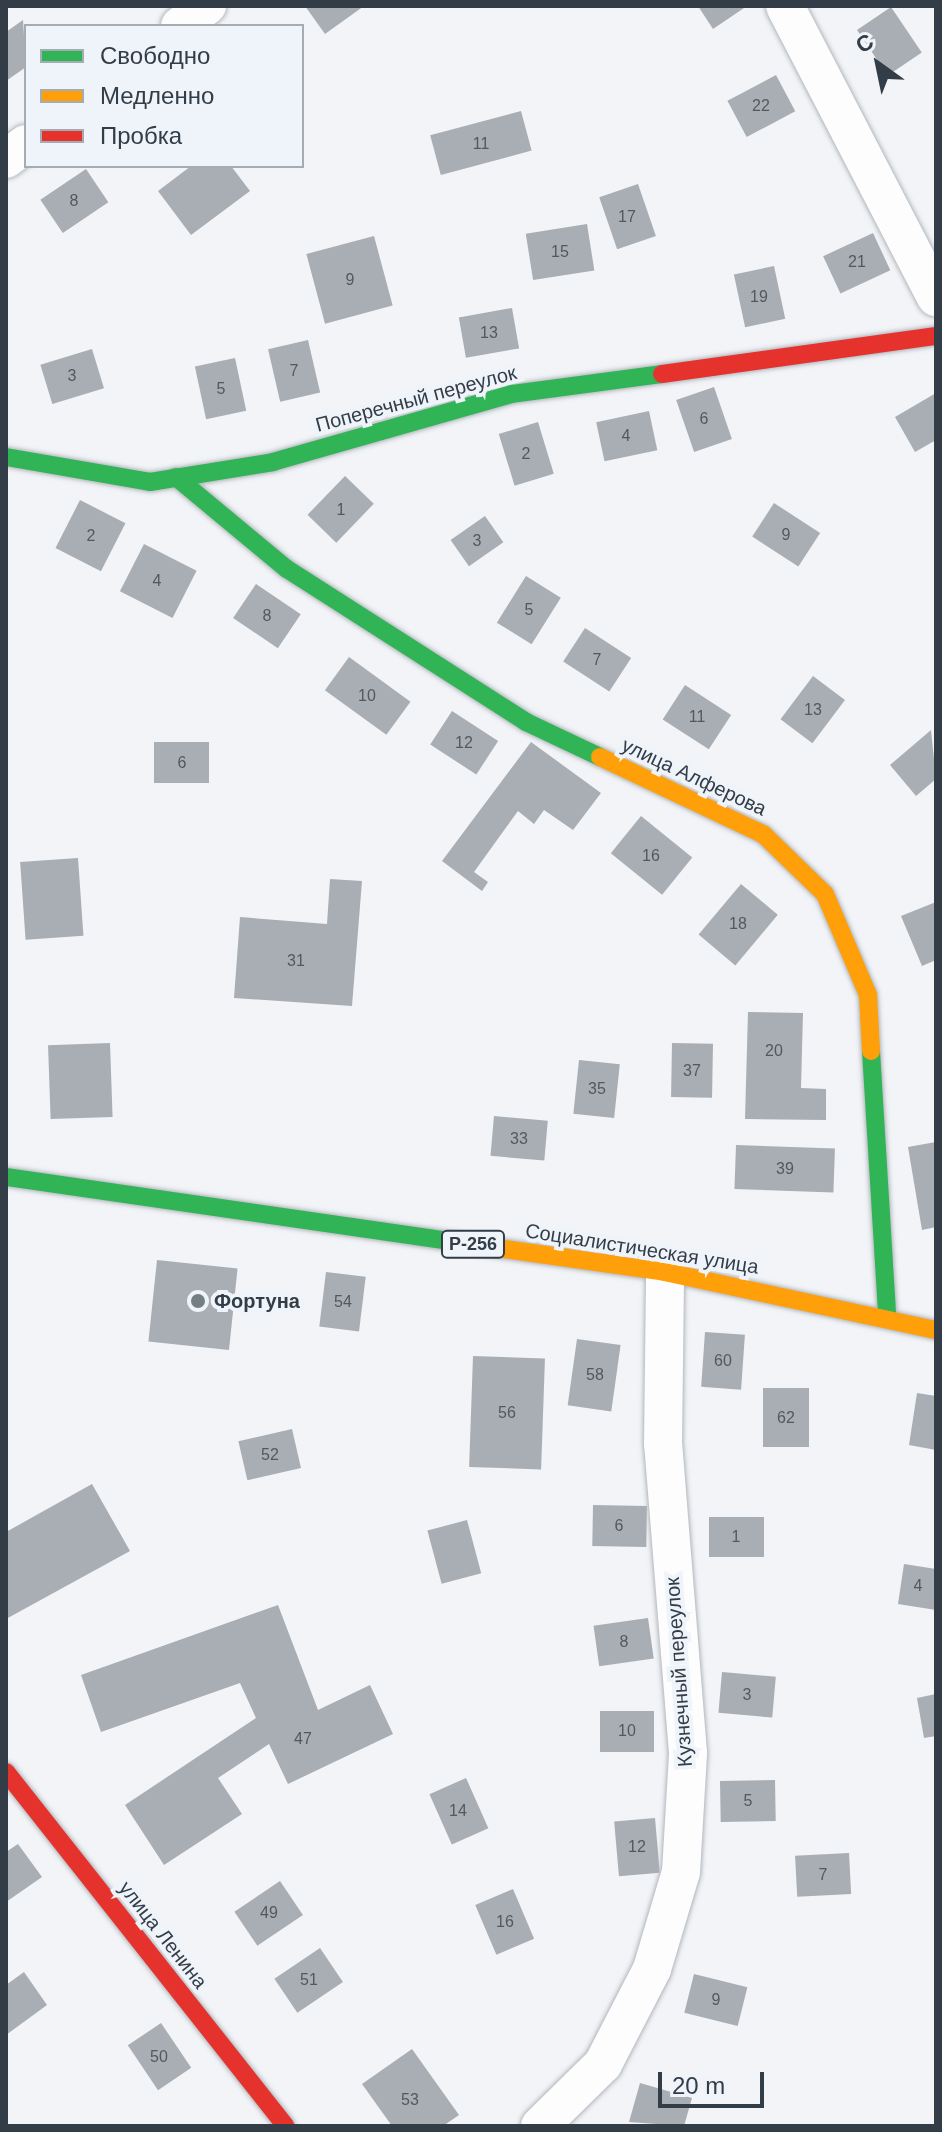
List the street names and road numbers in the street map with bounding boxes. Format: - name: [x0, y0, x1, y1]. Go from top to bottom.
- street label: Поперечный переулок: [313, 361, 519, 437]
- street label: улица Алферова: [618, 733, 770, 821]
- street label: Социалистическая улица: [524, 1219, 760, 1279]
- road number: Р-256: [439, 1230, 507, 1258]
- street label: Кузнечный переулок: [660, 1576, 698, 1768]
- street label: улица Ленина: [114, 1877, 212, 1993]

